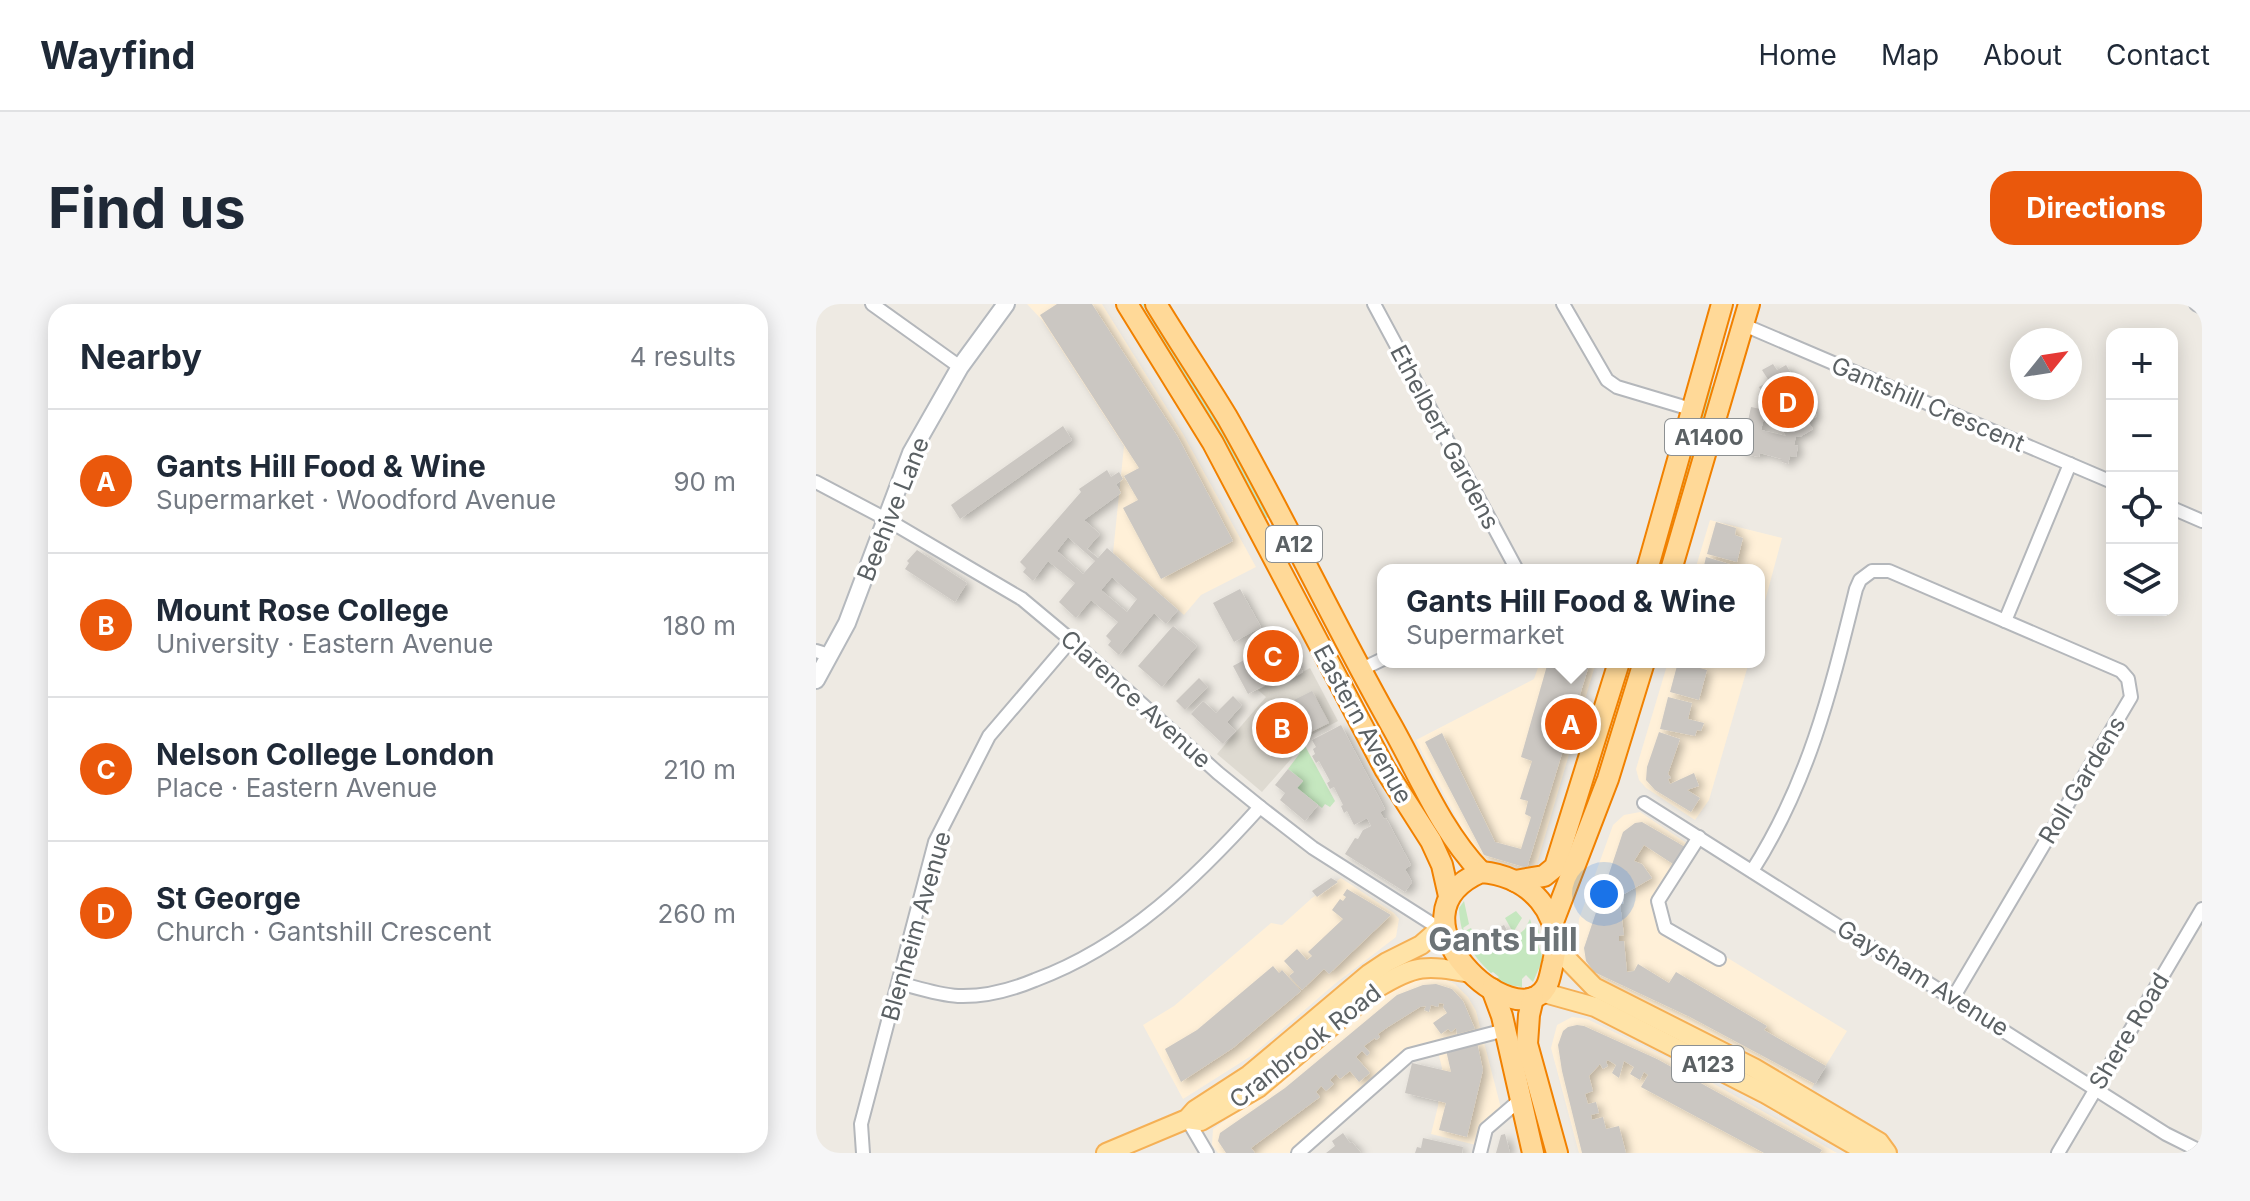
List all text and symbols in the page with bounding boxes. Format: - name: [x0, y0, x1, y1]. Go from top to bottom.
- text: Wayfind: [40, 32, 195, 78]
- text: Home: [1758, 38, 1837, 72]
- text: Map: [1881, 38, 1939, 72]
- text: About: [1983, 38, 2062, 72]
- text: Contact: [2106, 38, 2210, 72]
- button: Directions: [1990, 171, 2202, 245]
- text: Find us: [48, 174, 246, 242]
- north arrow: [2010, 328, 2082, 400]
- map controls: [2106, 328, 2178, 616]
- button: +: [2106, 328, 2178, 400]
- text: Nearby: [80, 336, 202, 377]
- street label: Ethelbert Gardens: [1384, 340, 1506, 534]
- text: 4 results: [630, 341, 736, 372]
- street label: Gantshill Crescent: [1827, 350, 2029, 458]
- pin: D: [1762, 372, 1814, 432]
- button: −: [2106, 400, 2178, 472]
- road number: A1400: [1665, 419, 1753, 455]
- street label: Beehive Lane: [851, 433, 935, 585]
- text: Gants Hill Food & Wine: [156, 448, 486, 484]
- text: A: [96, 466, 116, 497]
- text: 90 m: [673, 466, 736, 497]
- button: locate: [2106, 472, 2178, 544]
- text: Supermarket · Woodford Avenue: [156, 484, 556, 515]
- road number: A12: [1266, 526, 1322, 562]
- button: layers: [2106, 544, 2178, 616]
- popup: [1377, 564, 1765, 668]
- text: Gants Hill Food & Wine: [1406, 583, 1736, 619]
- text: Mount Rose College: [156, 592, 449, 628]
- text: B: [97, 610, 115, 641]
- text: 180 m: [663, 610, 736, 641]
- text: Supermarket: [1406, 619, 1564, 650]
- street label: Clarence Avenue: [1055, 624, 1217, 774]
- pin: C: [1247, 626, 1299, 686]
- text: University · Eastern Avenue: [156, 628, 493, 659]
- street label: Eastern Avenue: [1307, 640, 1419, 808]
- pin: A: [1545, 694, 1597, 754]
- pin: B: [1256, 698, 1308, 758]
- street label: Roll Gardens: [2033, 711, 2131, 849]
- text: Nelson College London: [156, 736, 495, 772]
- text: C: [96, 754, 116, 785]
- text: 210 m: [663, 754, 736, 785]
- text: Place · Eastern Avenue: [156, 772, 437, 803]
- street label: Blenheim Avenue: [875, 828, 957, 1024]
- your location: [1584, 874, 1624, 914]
- text: St George: [156, 880, 301, 916]
- text: D: [97, 898, 115, 929]
- text: 260 m: [658, 898, 736, 929]
- street label: Gaysham Avenue: [1832, 914, 2014, 1042]
- text: Church · Gantshill Crescent: [156, 916, 491, 947]
- district label: Gants Hill: [1428, 920, 1578, 959]
- street label: Shere Road: [2083, 967, 2175, 1095]
- street label: Cranbrook Road: [1224, 978, 1386, 1114]
- road number: A123: [1672, 1046, 1744, 1082]

